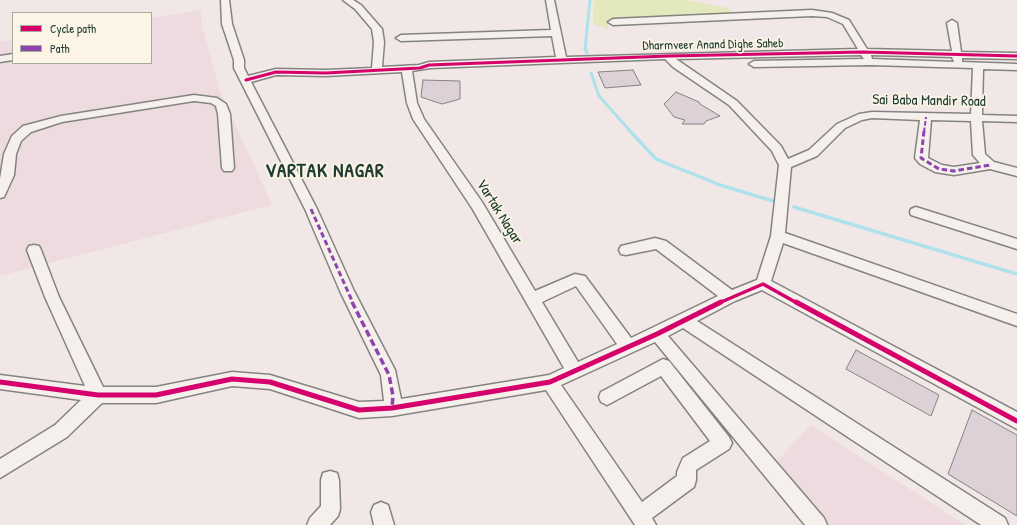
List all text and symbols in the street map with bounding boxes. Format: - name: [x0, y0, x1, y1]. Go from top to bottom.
- legend: [12, 12, 152, 64]
- text: Cycle path: [50, 20, 96, 37]
- street label: Dharmveer Anand Dighe Saheb: [642, 36, 784, 54]
- text: Path: [50, 40, 70, 57]
- street label: Sai Baba Mandir Road: [872, 91, 986, 111]
- district label: VARTAK NAGAR: [265, 161, 385, 183]
- street label: Vartak Nagar: [472, 176, 526, 248]

